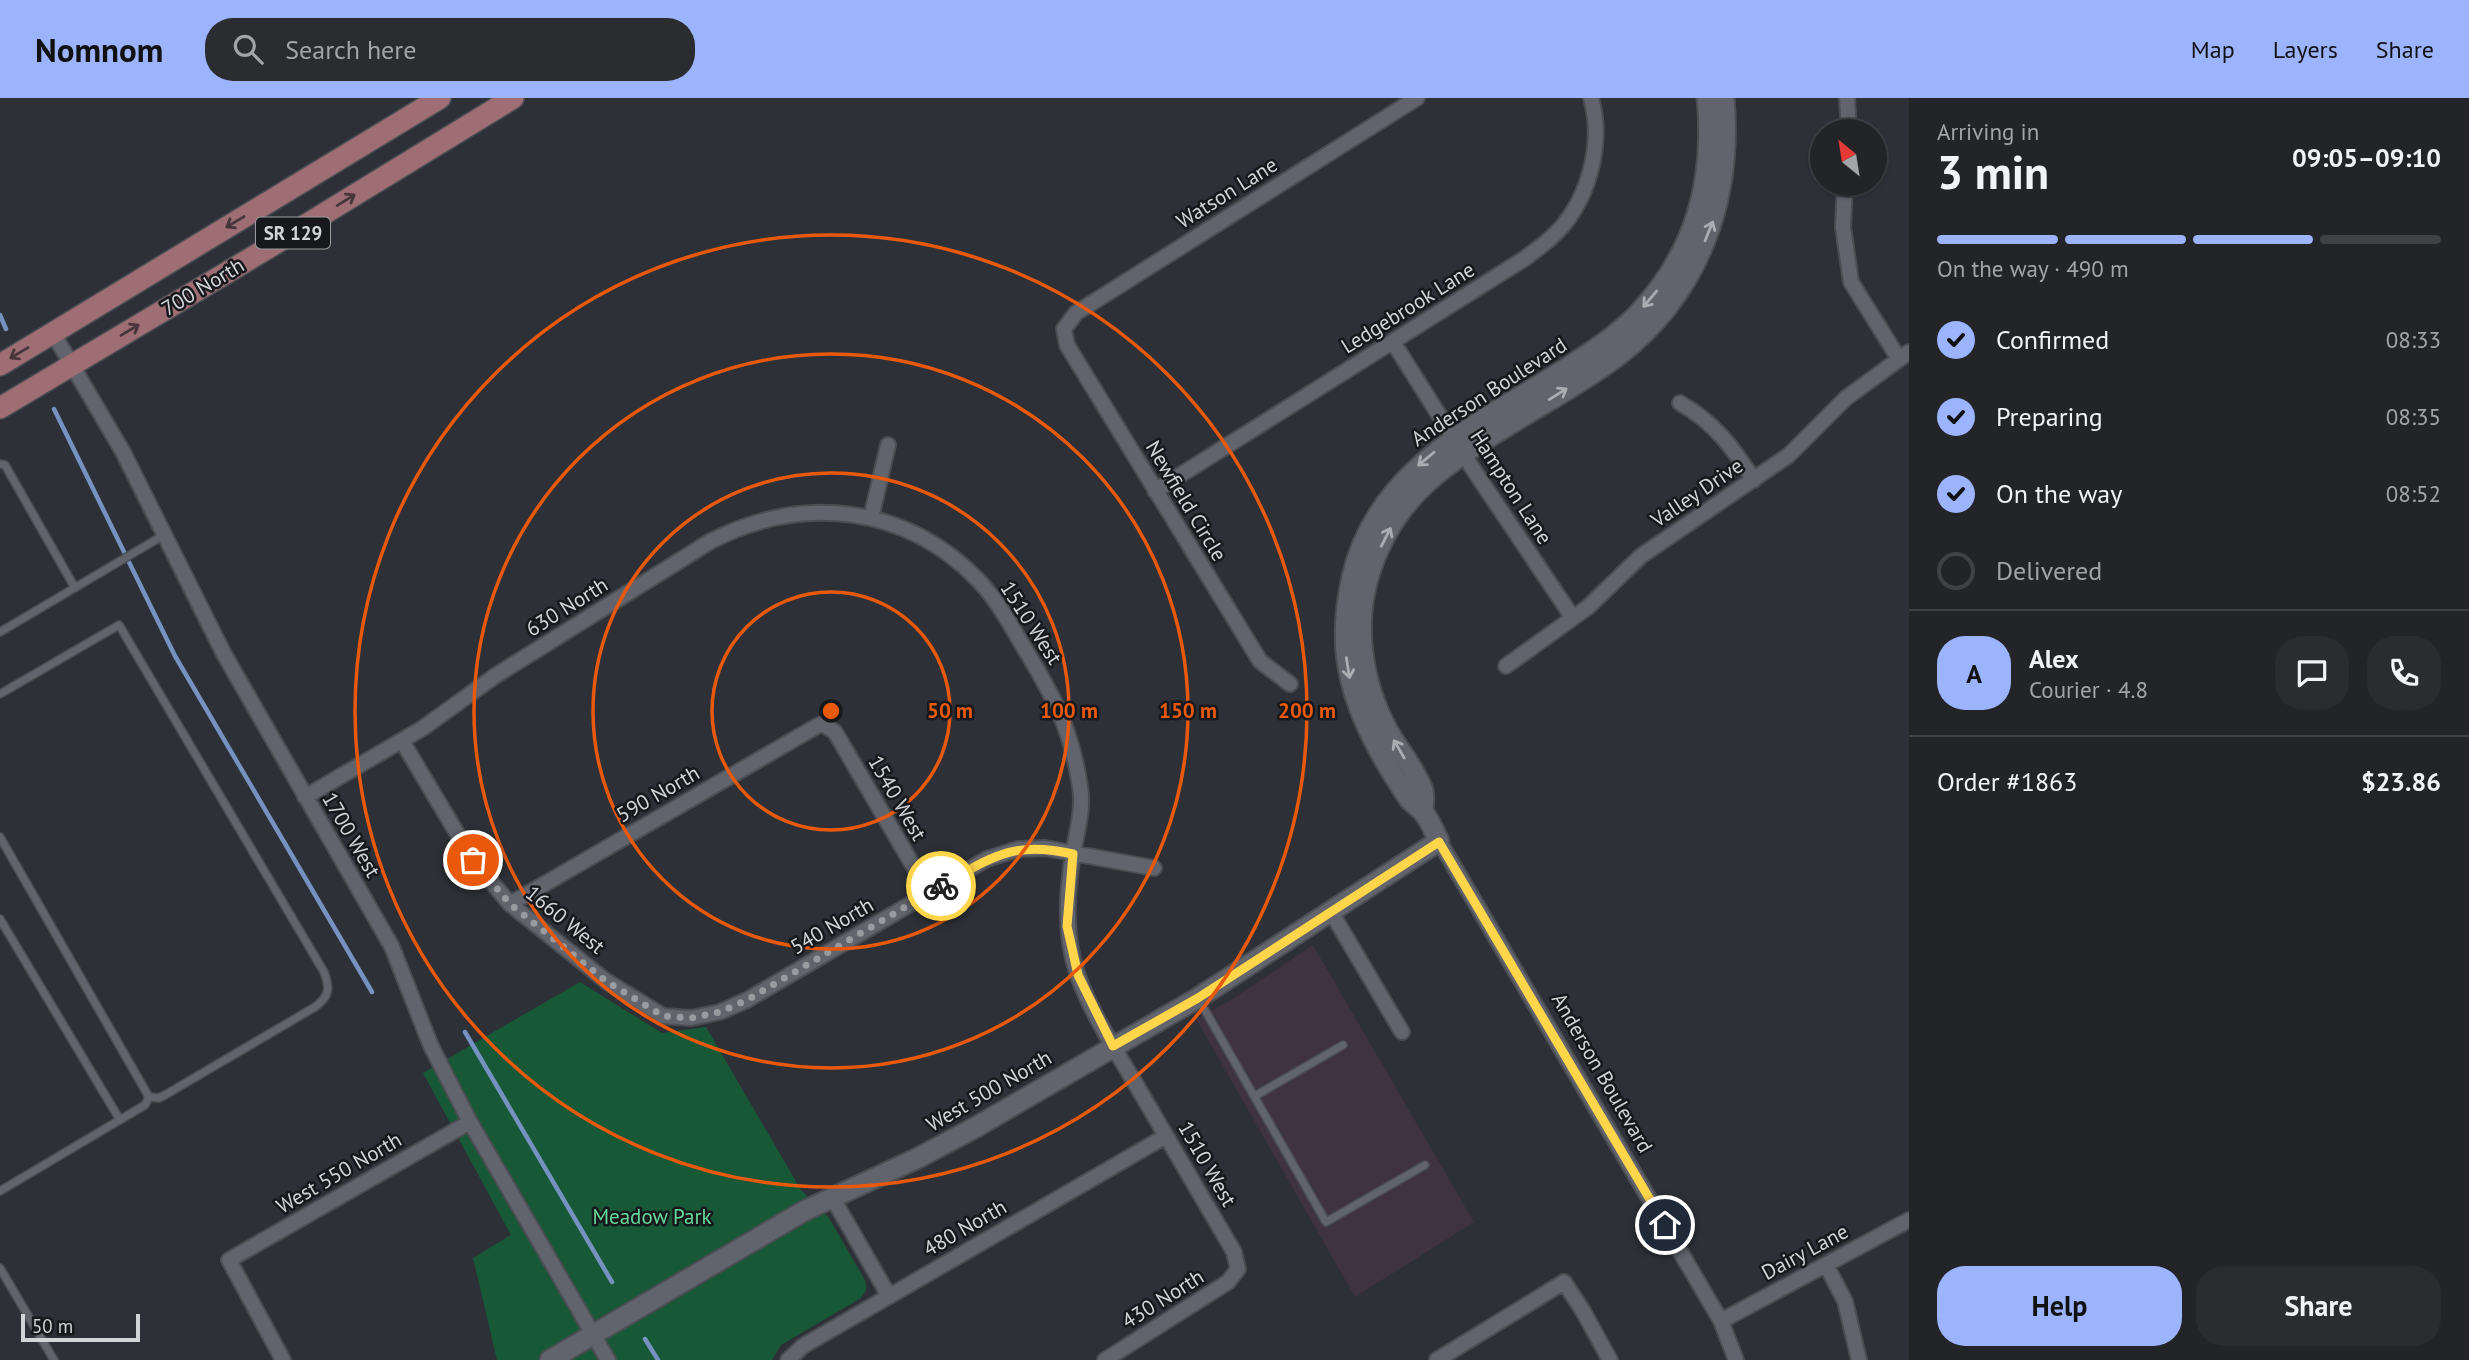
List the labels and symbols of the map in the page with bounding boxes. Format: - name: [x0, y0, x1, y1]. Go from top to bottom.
- north arrow: [1810, 119, 1886, 196]
- street label: Watson Lane: [1171, 151, 1282, 234]
- one-way arrow: [336, 193, 356, 207]
- one-way arrow: [225, 216, 245, 230]
- road number: SR 129: [256, 217, 330, 248]
- one-way arrow: [1704, 221, 1717, 242]
- street label: 700 North: [156, 251, 249, 322]
- street label: Ledgebrook Lane: [1336, 256, 1480, 359]
- one-way arrow: [1642, 290, 1658, 308]
- one-way arrow: [120, 323, 140, 337]
- street label: Anderson Boulevard: [1406, 331, 1572, 452]
- one-way arrow: [10, 347, 30, 361]
- one-way arrow: [1548, 387, 1568, 401]
- street label: Hampton Lane: [1464, 424, 1558, 549]
- street label: Newfield Circle: [1140, 435, 1233, 566]
- one-way arrow: [1418, 451, 1436, 467]
- street label: Valley Drive: [1645, 452, 1748, 534]
- one-way arrow: [1380, 527, 1394, 548]
- street label: 630 North: [521, 571, 613, 642]
- street label: 1510 West: [994, 576, 1068, 670]
- one-way arrow: [1342, 656, 1355, 679]
- text: 50 m: [927, 697, 973, 724]
- text: 100 m: [1040, 697, 1098, 724]
- text: 150 m: [1159, 697, 1217, 724]
- text: 200 m: [1278, 697, 1336, 724]
- centre of rings: [819, 699, 843, 723]
- one-way arrow: [1392, 740, 1406, 760]
- street label: 1540 West: [862, 750, 933, 845]
- street label: 590 North: [611, 759, 704, 828]
- street label: 1700 West: [316, 787, 387, 882]
- pin: [443, 830, 503, 890]
- courier: [906, 851, 976, 921]
- street label: 1660 West: [520, 880, 610, 960]
- street label: 540 North: [785, 891, 878, 960]
- street label: Anderson Boulevard: [1546, 988, 1659, 1158]
- street label: West 500 North: [921, 1044, 1056, 1137]
- street label: 1510 West: [1172, 1116, 1243, 1211]
- street label: West 550 North: [271, 1126, 406, 1219]
- street label: 480 North: [918, 1193, 1011, 1262]
- pin: [1635, 1195, 1695, 1255]
- park label: Meadow Park: [592, 1203, 712, 1230]
- street label: Dairy Lane: [1757, 1217, 1853, 1286]
- street label: 430 North: [1117, 1263, 1209, 1334]
- scale bar: [21, 1311, 140, 1343]

